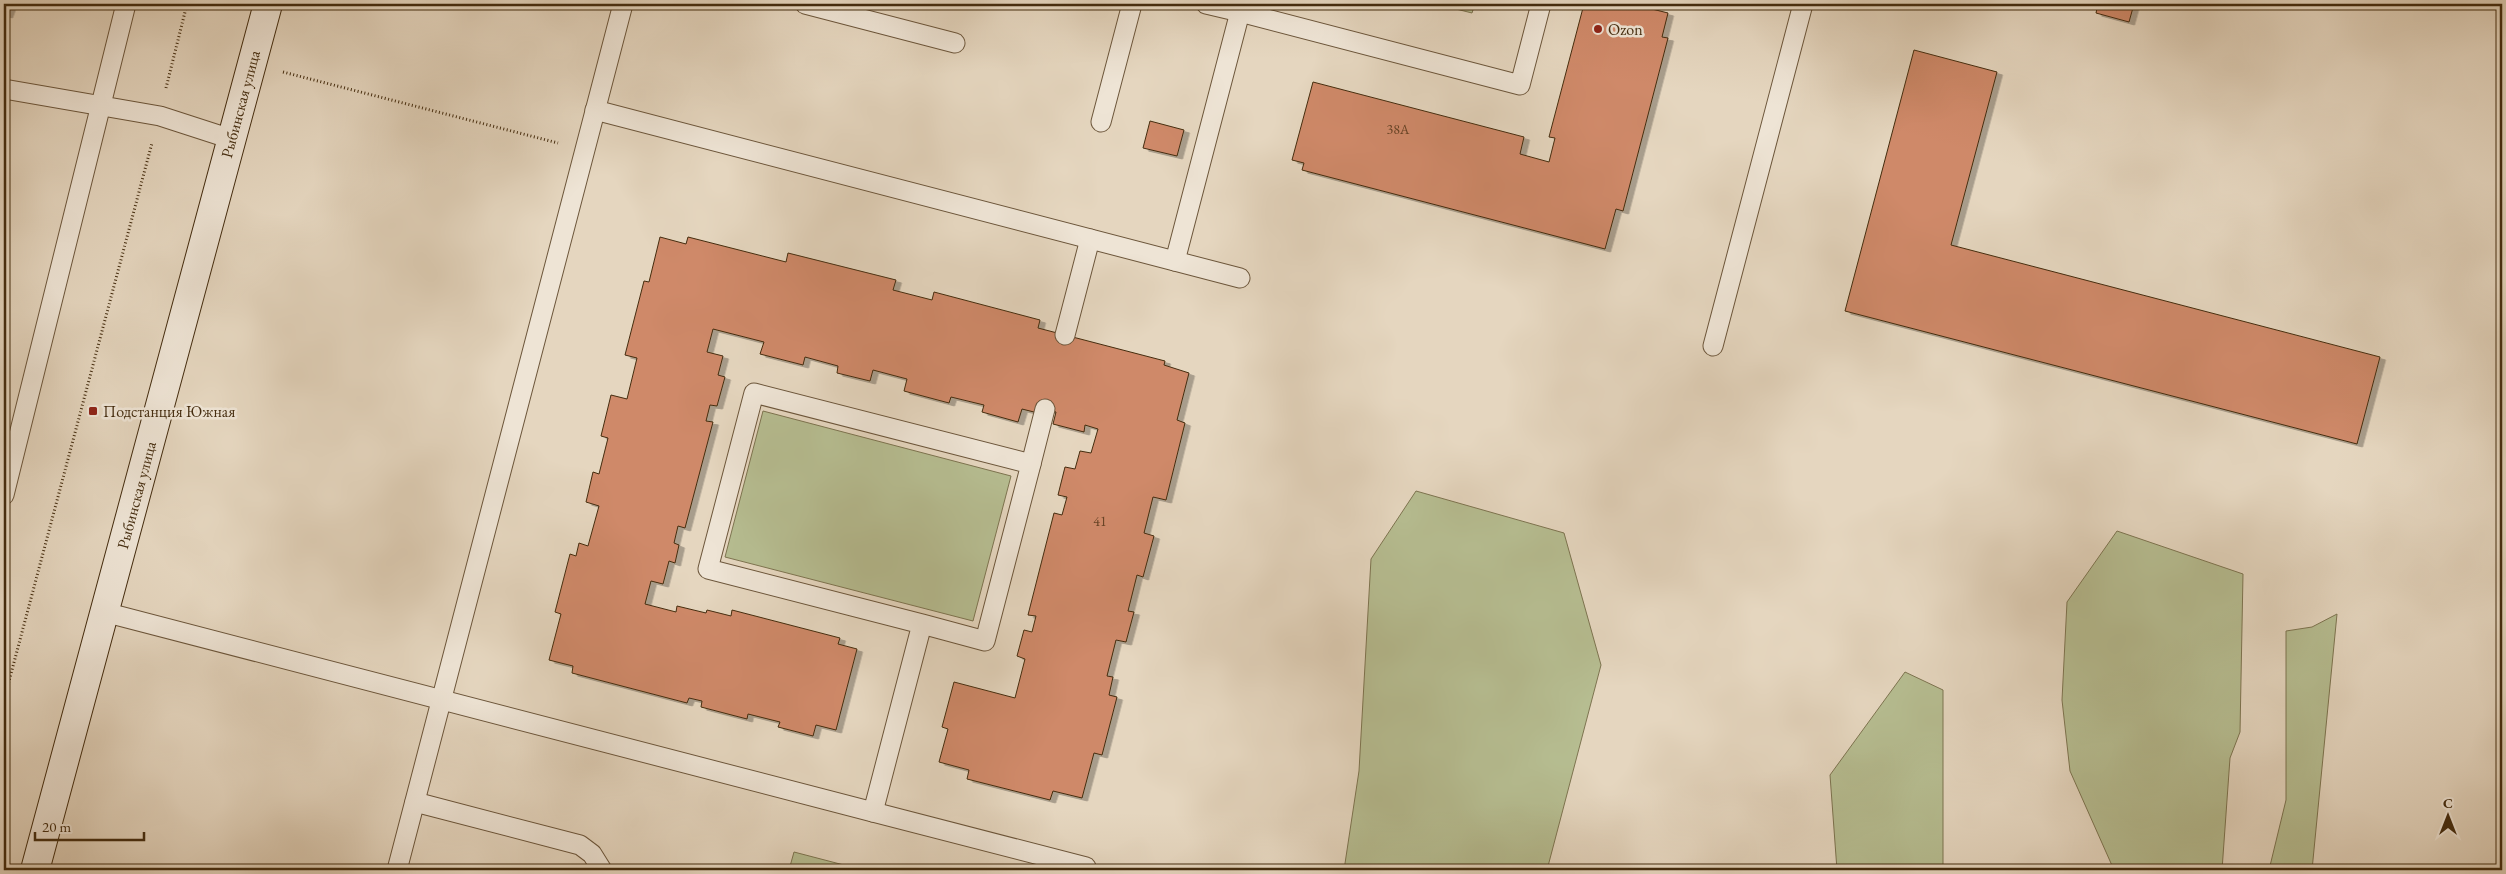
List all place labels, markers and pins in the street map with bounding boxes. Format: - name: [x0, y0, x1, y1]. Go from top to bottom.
- place label: Ozon: [1608, 19, 1643, 40]
- marker: Ozon: [1592, 23, 1604, 35]
- place label: Подстанция Южная: [103, 401, 235, 422]
- marker: Подстанция Южная: [87, 405, 99, 417]

